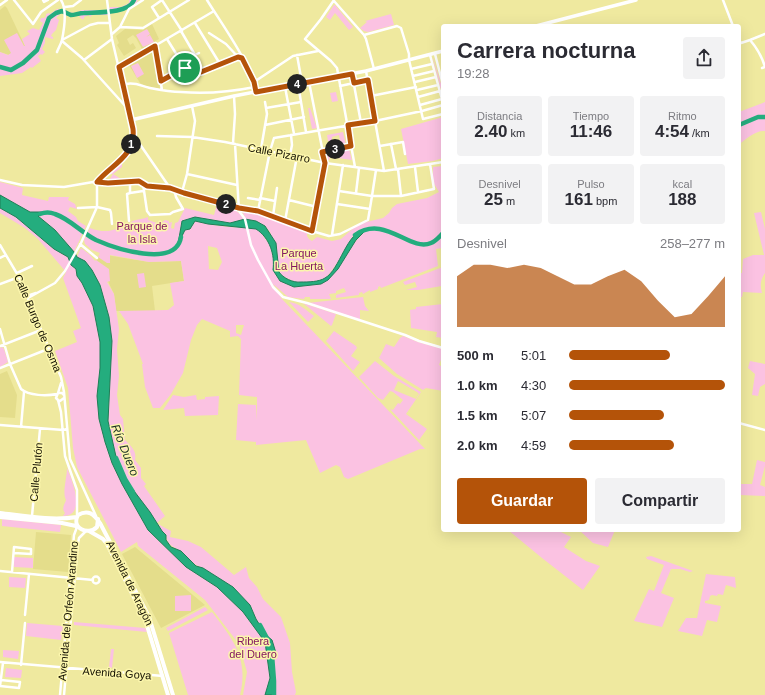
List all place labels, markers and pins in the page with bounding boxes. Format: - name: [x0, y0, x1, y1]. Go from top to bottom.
- pin: [168, 51, 202, 85]
- pin: 4: [287, 74, 307, 94]
- pin: 1: [121, 134, 141, 154]
- pin: 3: [325, 139, 345, 159]
- pin: 2: [216, 194, 236, 214]

